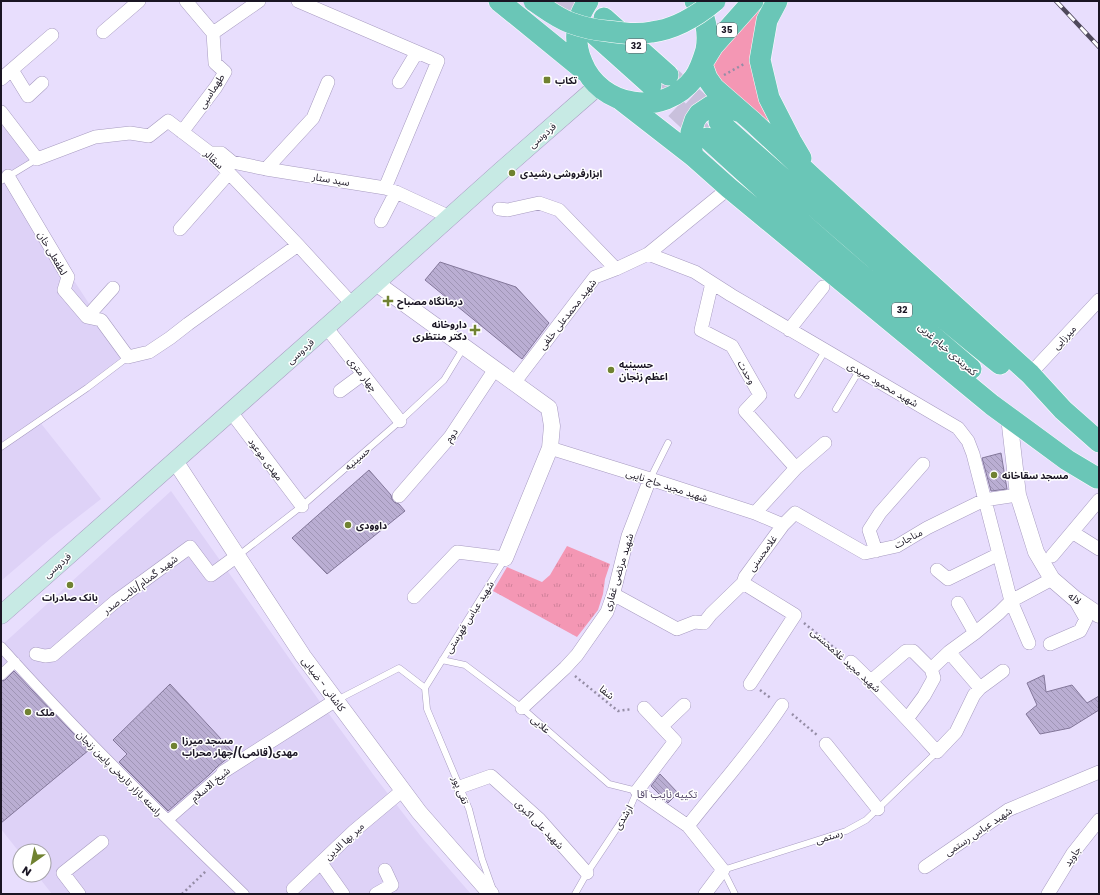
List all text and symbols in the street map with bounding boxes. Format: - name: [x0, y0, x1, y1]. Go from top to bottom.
- road number: 35: [717, 23, 737, 37]
- road number: 32: [626, 39, 646, 53]
- street label: طهماسبی: [194, 71, 228, 112]
- place label: تکاب: [555, 73, 578, 88]
- marker: تکاب: [542, 75, 552, 85]
- street label: فردوسی: [525, 119, 560, 152]
- street label: سقالر: [200, 146, 227, 173]
- place label: ابزارفروشی رشیدی: [520, 166, 602, 181]
- marker: ابزارفروشی رشیدی: [507, 168, 517, 178]
- street label: سید ستار: [310, 169, 351, 190]
- street label: لطفعلی خان: [34, 228, 71, 278]
- street label: شهید محمدعلی خلفی: [535, 275, 600, 353]
- place label: درمانگاه مصباح: [397, 294, 463, 310]
- marker: درمانگاه مصباح: [382, 295, 394, 307]
- road number: 32: [892, 303, 912, 317]
- place label: داروخانه دکتر منتظری: [413, 317, 467, 344]
- street label: کمربندی خیام غربی: [914, 319, 981, 381]
- street label: میرزایی: [1049, 322, 1080, 353]
- marker: داروخانه دکتر منتظری: [470, 325, 480, 335]
- street label: فردوسی: [283, 335, 318, 368]
- street label: چهار متری: [344, 354, 381, 395]
- place label: حسینیه اعظم زنجان: [619, 357, 668, 384]
- street label: وحدت: [734, 357, 759, 387]
- street label: شهید محمود صیدی: [844, 358, 921, 411]
- marker: حسینیه اعظم زنجان: [606, 365, 616, 375]
- street label: دوم: [441, 425, 463, 446]
- street label: مهدی موعود: [244, 435, 287, 484]
- street label: حسینیه: [341, 443, 374, 474]
- street label: شهید مجید حاج نایبی: [624, 465, 710, 506]
- place label: مسجد سقاخانه: [1002, 468, 1069, 483]
- marker: مسجد سقاخانه: [989, 470, 999, 480]
- place label: داوودی: [356, 518, 387, 533]
- marker: داوودی: [343, 520, 353, 530]
- street label: مناجات: [891, 525, 925, 552]
- street label: شهید مرتضی غفاری: [600, 531, 637, 613]
- street label: غلامحسنی: [744, 532, 781, 575]
- street label: فردوسی: [40, 549, 75, 582]
- street label: شهید گمنام/نائب صدر: [99, 551, 182, 619]
- street label: شهید عباس فهرستی: [441, 578, 498, 656]
- marker: بانک صادرات: [65, 580, 75, 590]
- street label: لاله: [1065, 588, 1085, 608]
- place label: بانک صادرات: [42, 590, 98, 605]
- street label: شهید مجید غلامحسنی: [807, 625, 884, 696]
- street label: کاشانی - ضیایی: [298, 654, 350, 715]
- street label: شفا: [596, 682, 618, 703]
- place label: ملک: [36, 705, 55, 720]
- marker: ملک: [23, 707, 33, 717]
- street label: علایی: [528, 712, 554, 737]
- street label: راسته بازار تاریخی پایین زنجان: [73, 727, 166, 820]
- place label: مسجد میرزا مهدی(قائمی)/چهار محراب: [182, 733, 298, 760]
- marker: مسجد میرزا مهدی(قائمی)/چهار محراب: [169, 741, 179, 751]
- street label: شیخ الاسلام: [187, 763, 234, 806]
- street label: تقی پور: [448, 773, 473, 807]
- district label: تکییه نایب آقا: [637, 786, 697, 802]
- street label: شهید علی اکبری: [512, 796, 567, 853]
- street label: ارشدی: [610, 802, 637, 832]
- street label: شهید عباس رستمی: [941, 803, 1015, 860]
- street label: میر بها الدین: [321, 819, 368, 864]
- street label: رستمی: [814, 825, 845, 848]
- north arrow: [12, 843, 52, 883]
- street label: جاوید: [1060, 843, 1085, 869]
- text: N: [19, 862, 34, 880]

